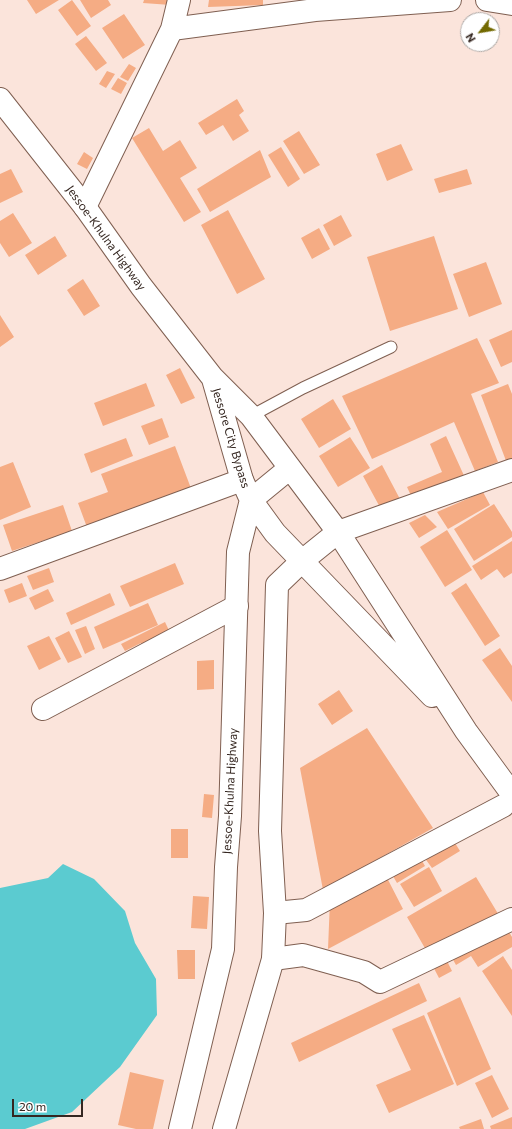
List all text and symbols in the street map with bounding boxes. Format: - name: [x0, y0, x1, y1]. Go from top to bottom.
- north arrow: [460, 12, 500, 52]
- text: N: [462, 31, 478, 45]
- street label: Jessoe-Khulna Highway: [63, 183, 149, 293]
- street label: Jessore City Bypass: [209, 386, 253, 490]
- street label: Jessoe-Khulna Highway: [219, 727, 241, 855]
- scale bar: [14, 1091, 85, 1117]
- text: 20 m: [19, 1099, 46, 1113]

